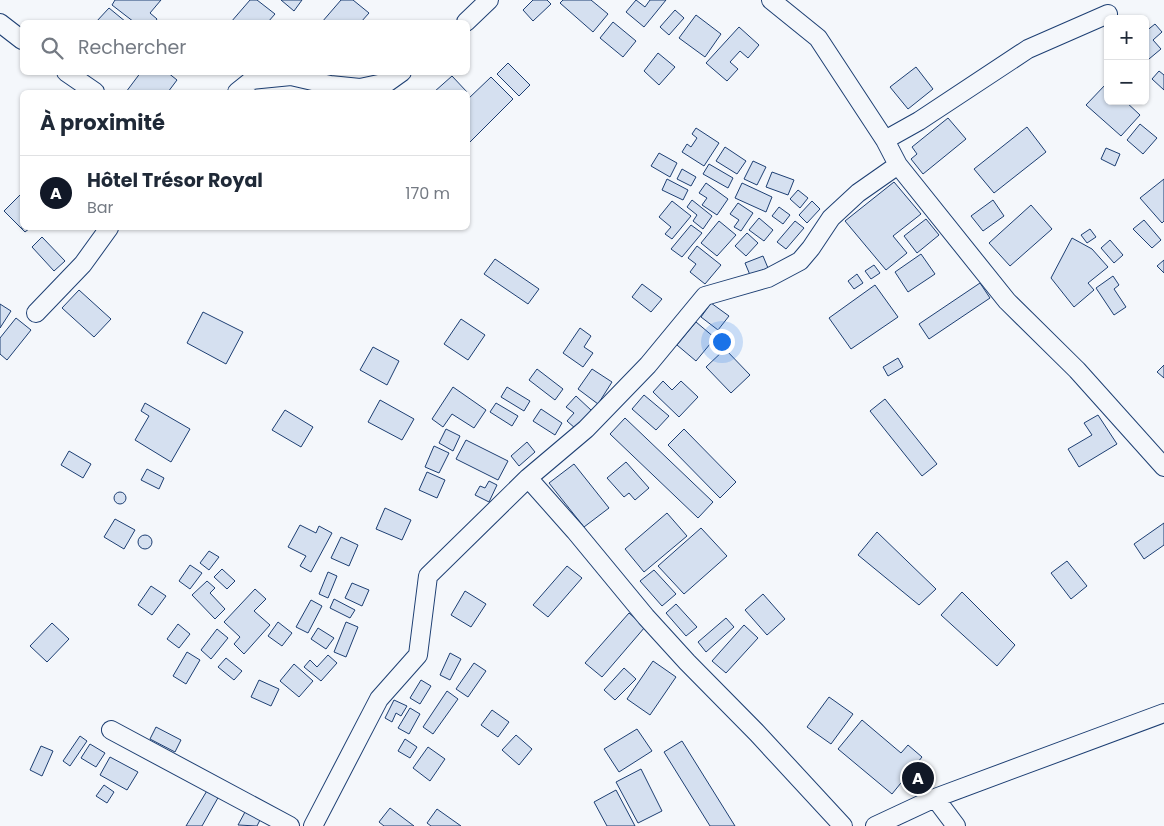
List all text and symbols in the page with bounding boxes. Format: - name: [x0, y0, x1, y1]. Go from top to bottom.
- map controls: [1104, 15, 1149, 105]
- button: +: [1104, 15, 1149, 60]
- search box: [20, 20, 470, 75]
- icon: search: [38, 34, 66, 62]
- text: Rechercher: [78, 34, 186, 61]
- button: −: [1104, 60, 1149, 105]
- text: À proximité: [40, 108, 165, 137]
- text: Hôtel Trésor Royal: [87, 167, 263, 194]
- text: A: [50, 182, 62, 205]
- text: 170 m: [405, 182, 450, 205]
- text: Bar: [87, 196, 114, 219]
- your location: [709, 329, 735, 355]
- pin: A: [902, 759, 934, 797]

